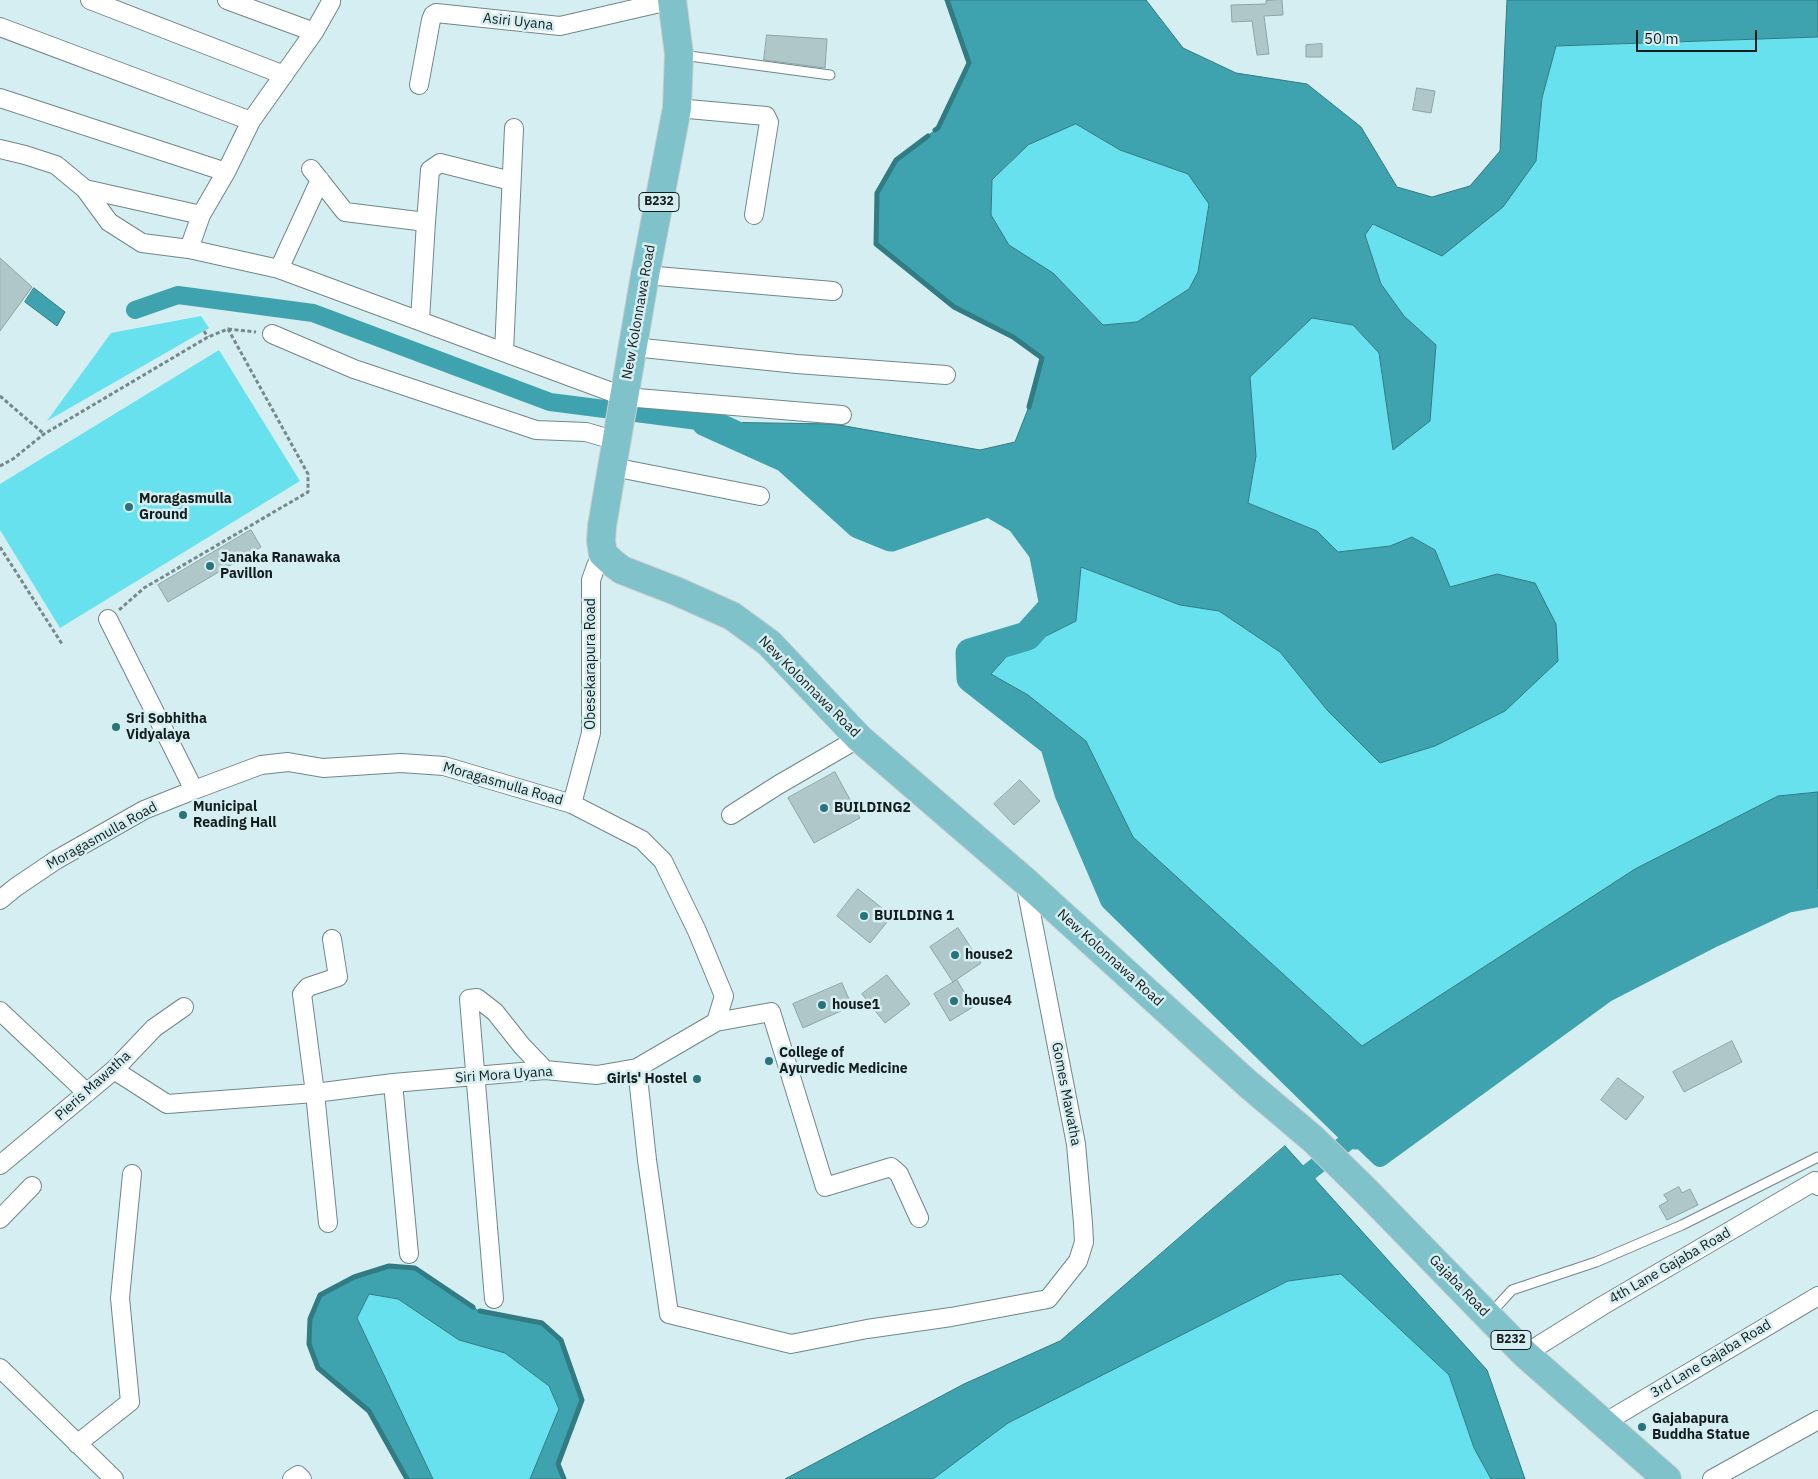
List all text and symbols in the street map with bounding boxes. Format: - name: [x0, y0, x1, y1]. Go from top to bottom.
- street label: Asiri Uyana: [482, 10, 554, 34]
- scale bar: [1638, 20, 1759, 52]
- text: 50 m: [1644, 29, 1679, 48]
- road number: B232: [639, 192, 679, 212]
- street label: New Kolonnawa Road: [619, 243, 659, 381]
- place label: Moragasmulla Ground: [139, 491, 232, 524]
- marker: Moragasmulla Ground: [123, 501, 135, 513]
- place label: Janaka Ranawaka Pavillon: [220, 550, 341, 582]
- marker: Janaka Ranawaka Pavillon: [204, 560, 216, 572]
- street label: Obesekarapura Road: [583, 598, 599, 730]
- street label: New Kolonnawa Road: [755, 633, 863, 741]
- place label: Sri Sobhitha Vidyalaya: [126, 711, 207, 744]
- marker: Sri Sobhitha Vidyalaya: [110, 721, 122, 733]
- street label: Moragasmulla Road: [441, 759, 565, 809]
- street label: Moragasmulla Road: [44, 799, 160, 873]
- place label: Municipal Reading Hall: [193, 799, 276, 832]
- place label: BUILDING2: [834, 800, 911, 816]
- marker: BUILDING2: [818, 802, 830, 814]
- marker: Municipal Reading Hall: [177, 809, 189, 821]
- street label: New Kolonnawa Road: [1054, 906, 1166, 1010]
- place label: BUILDING 1: [874, 908, 954, 924]
- marker: BUILDING 1: [858, 910, 870, 922]
- place label: house2: [965, 947, 1013, 963]
- marker: house2: [949, 949, 961, 961]
- place label: house4: [964, 993, 1012, 1009]
- marker: house4: [948, 995, 960, 1007]
- place label: house1: [832, 997, 880, 1013]
- marker: house1: [816, 999, 828, 1011]
- street label: Gomes Mawatha: [1048, 1041, 1084, 1147]
- place label: College of Ayurvedic Medicine: [779, 1045, 908, 1078]
- street label: Pieris Mawatha: [52, 1048, 134, 1124]
- marker: College of Ayurvedic Medicine: [763, 1055, 775, 1067]
- street label: Siri Mora Uyana: [455, 1063, 553, 1087]
- place label: Girls' Hostel: [607, 1071, 687, 1087]
- marker: Girls' Hostel: [691, 1073, 703, 1085]
- street label: 4th Lane Gajaba Road: [1606, 1224, 1734, 1308]
- street label: Gajaba Road: [1425, 1252, 1493, 1320]
- street label: 3rd Lane Gajaba Road: [1648, 1316, 1774, 1402]
- road number: B232: [1491, 1330, 1531, 1350]
- place label: Gajabapura Buddha Statue: [1652, 1411, 1750, 1444]
- marker: Gajabapura Buddha Statue: [1636, 1421, 1648, 1433]

